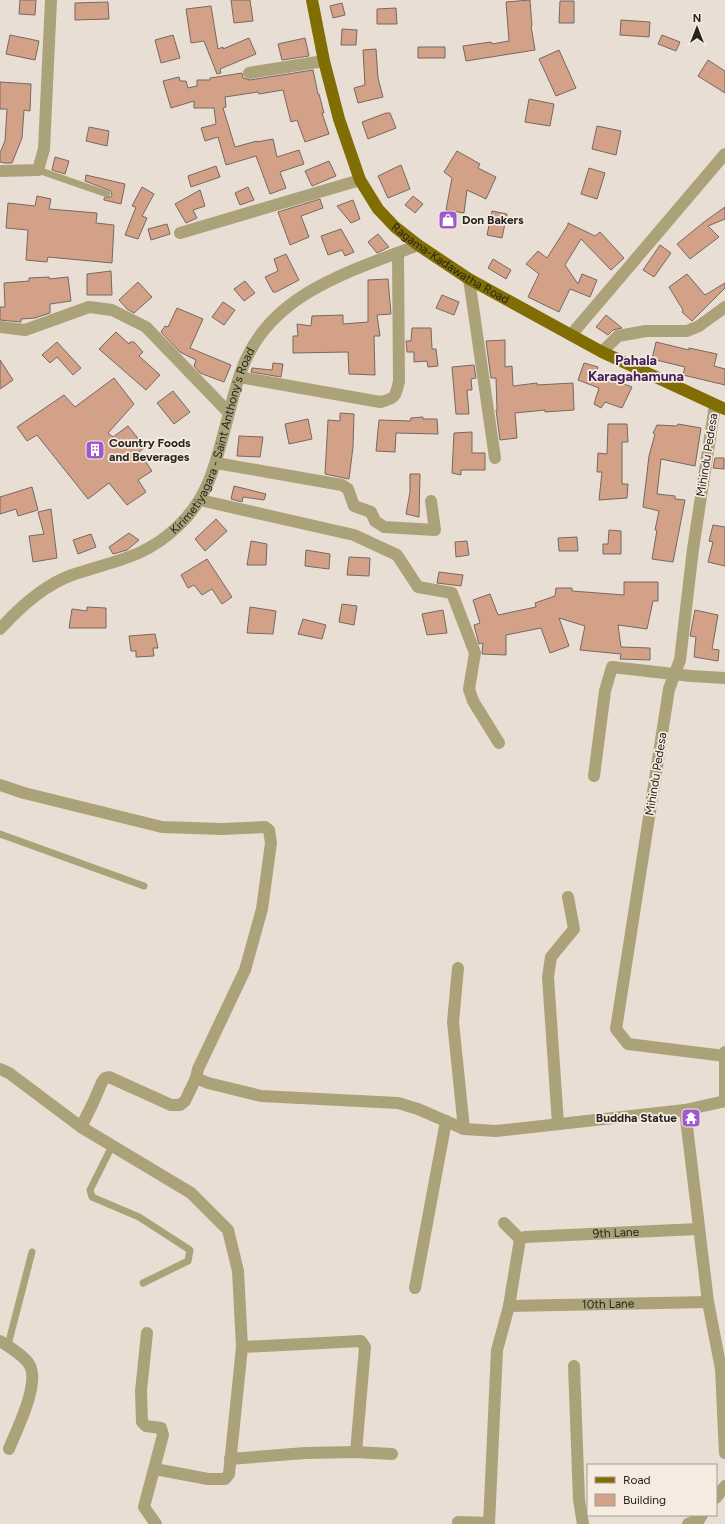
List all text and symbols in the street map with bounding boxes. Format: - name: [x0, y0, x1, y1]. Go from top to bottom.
- north arrow: [677, 8, 717, 48]
- text: N: [693, 12, 701, 25]
- shop icon: Don Bakers: [437, 209, 459, 231]
- place label: Don Bakers: [462, 213, 524, 227]
- street label: Ragama-Kadawatha Road: [389, 220, 512, 307]
- street label: Kirimetiyagara - Saint Anthony's Road: [167, 345, 258, 537]
- district label: Pahala Karagahamuna: [588, 352, 684, 385]
- street label: Mihindu Pedesa: [693, 412, 721, 498]
- place label: Country Foods and Beverages: [109, 436, 191, 464]
- building icon: Country Foods and Beverages: [84, 439, 106, 461]
- street label: Mihindu Pedesa: [642, 731, 670, 817]
- temple icon: Buddha Statue: [680, 1107, 702, 1129]
- place label: Buddha Statue: [596, 1111, 677, 1125]
- street label: 9th Lane: [592, 1225, 640, 1241]
- street label: 10th Lane: [582, 1296, 635, 1312]
- legend: [587, 1464, 717, 1516]
- text: Road: [623, 1473, 651, 1487]
- text: Building: [623, 1493, 666, 1507]

